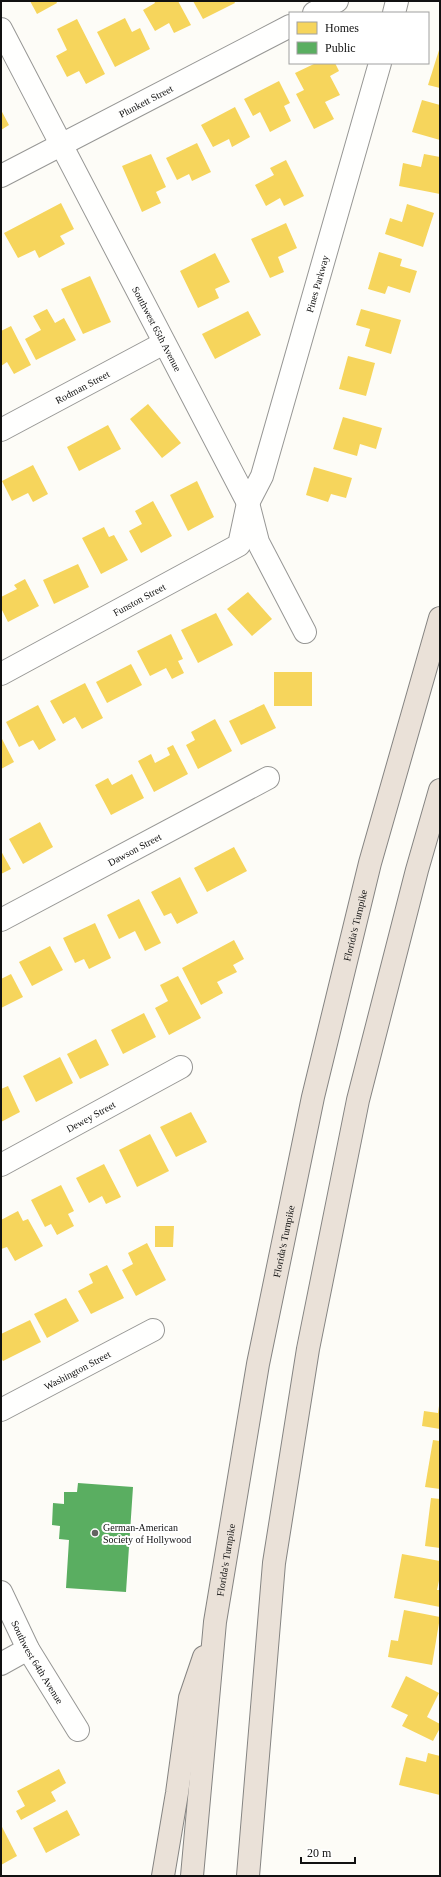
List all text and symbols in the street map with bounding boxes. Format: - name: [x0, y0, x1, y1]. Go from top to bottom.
- legend: [289, 12, 429, 64]
- text: Homes: [325, 21, 359, 35]
- text: Public: [325, 41, 356, 55]
- street label: Plunkett Street: [117, 82, 175, 119]
- street label: Pines Parkway: [303, 254, 330, 314]
- street label: Southwest 65th Avenue: [131, 284, 184, 374]
- street label: Rodman Street: [53, 368, 111, 406]
- street label: Funston Street: [111, 580, 167, 618]
- street label: Dawson Street: [106, 830, 163, 868]
- street label: Florida's Turnpike: [341, 888, 369, 962]
- street label: Dewey Street: [64, 1098, 117, 1134]
- street label: Florida's Turnpike: [271, 1204, 296, 1278]
- street label: Washington Street: [42, 1348, 112, 1392]
- place label: German-American Society of Hollywood: [103, 1522, 191, 1545]
- street label: Florida's Turnpike: [214, 1522, 237, 1597]
- marker: German-American Society of Hollywood: [90, 1528, 100, 1538]
- street label: Southwest 64th Avenue: [10, 1618, 66, 1706]
- scale bar: [301, 1839, 355, 1865]
- text: 20 m: [307, 1846, 332, 1860]

